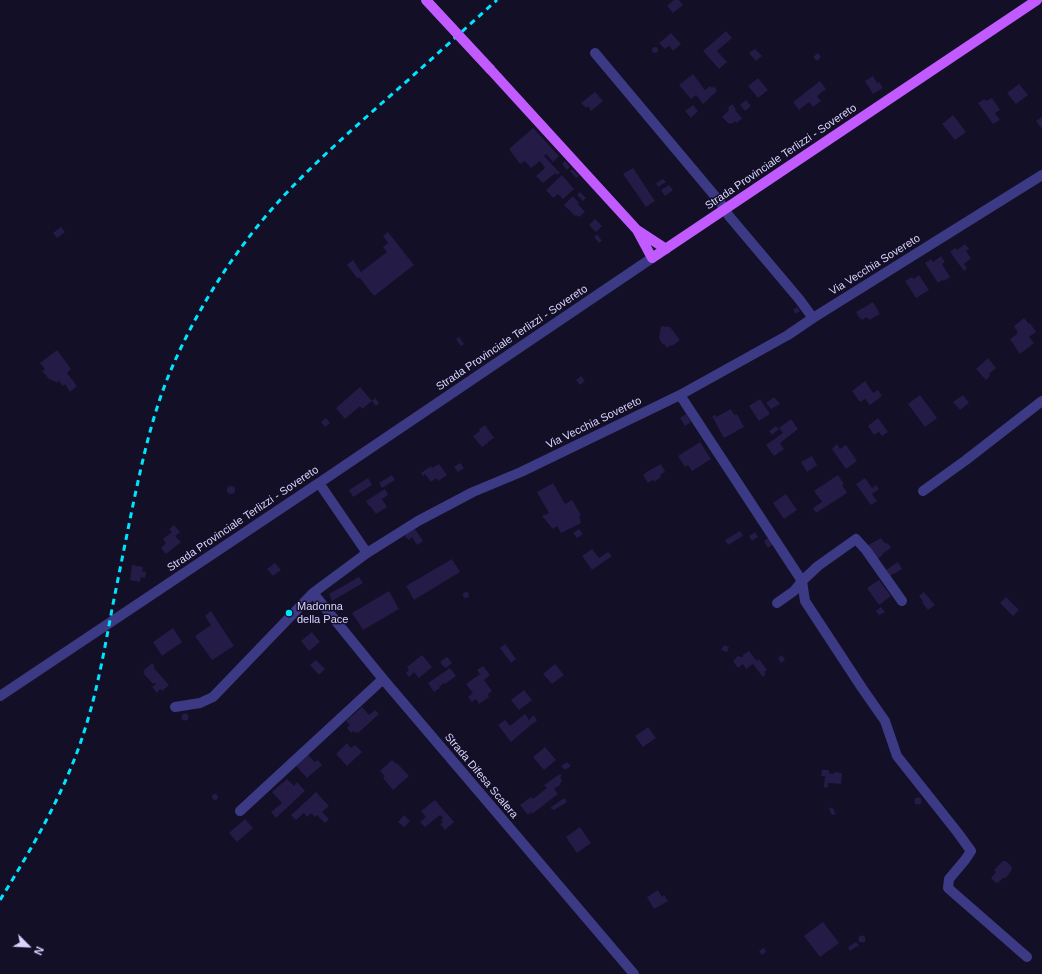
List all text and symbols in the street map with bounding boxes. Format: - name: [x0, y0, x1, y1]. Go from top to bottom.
- street label: Strada Provinciale Terlizzi - Sovereto: [703, 101, 859, 213]
- street label: Via Vecchia Sovereto: [827, 232, 923, 298]
- street label: Strada Provinciale Terlizzi - Sovereto: [434, 282, 590, 394]
- street label: Via Vecchia Sovereto: [544, 394, 644, 452]
- street label: Strada Provinciale Terlizzi - Sovereto: [165, 463, 321, 575]
- place label: Madonna della Pace: [297, 600, 348, 626]
- marker: Madonna della Pace: [284, 608, 294, 618]
- street label: Strada Difesa Scalera: [442, 731, 520, 821]
- north arrow: [8, 926, 48, 966]
- text: N: [32, 945, 46, 957]

